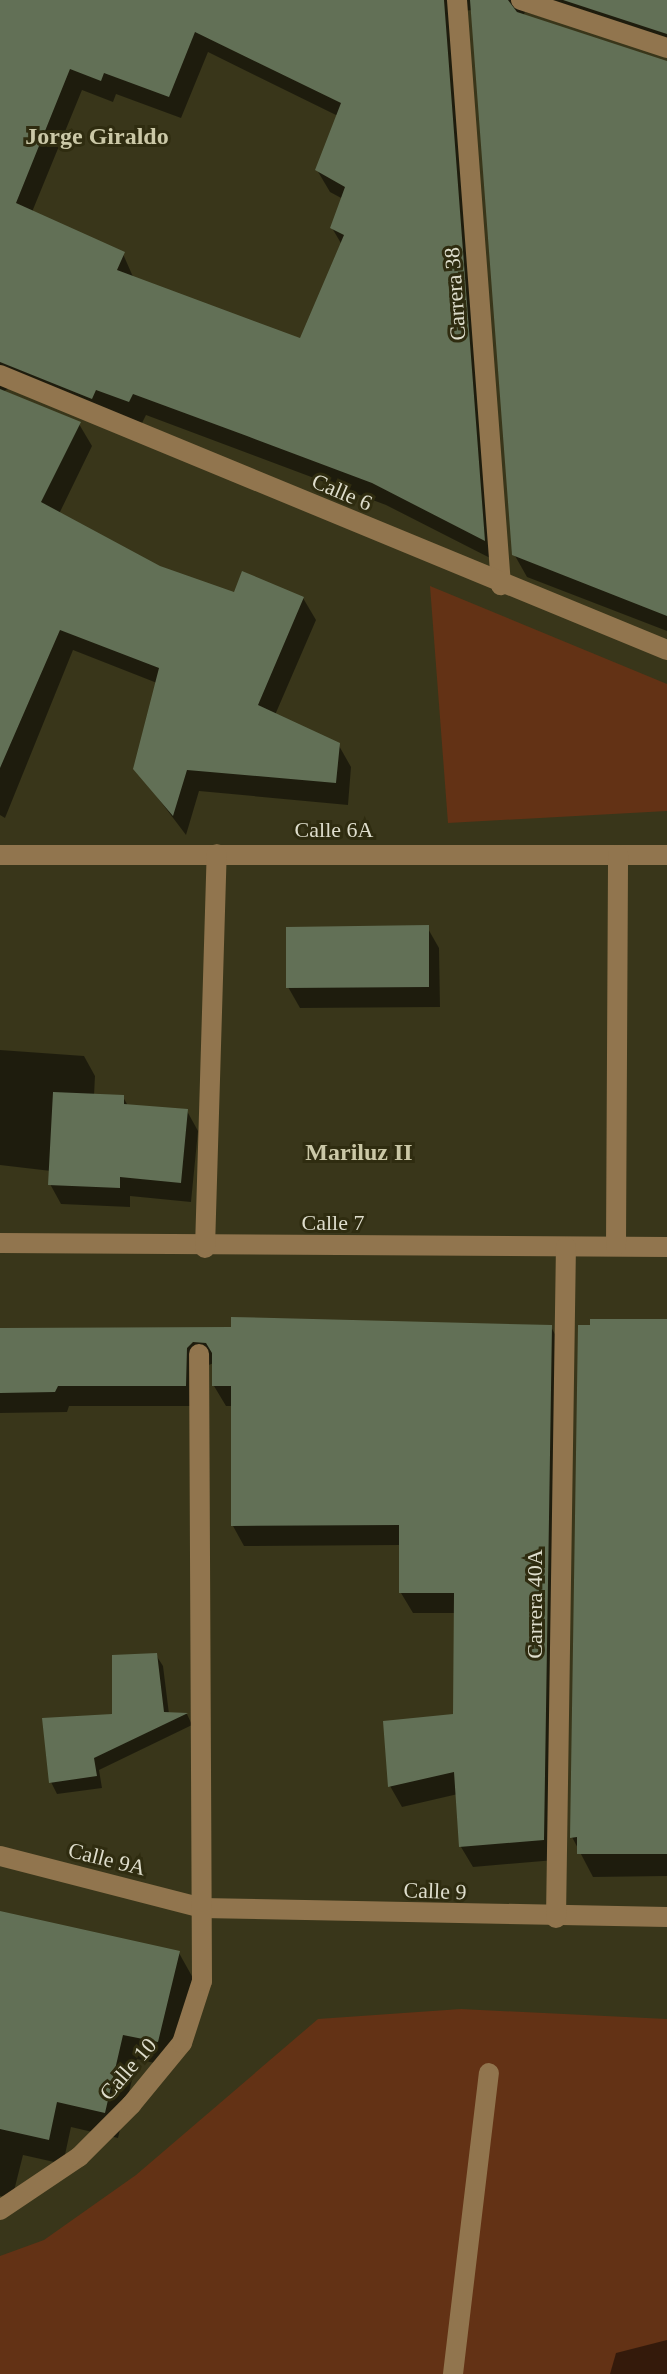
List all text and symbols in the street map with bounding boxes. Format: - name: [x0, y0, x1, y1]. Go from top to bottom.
- district label: Jorge Giraldo: [25, 123, 169, 151]
- street label: Carrera 38: [439, 246, 471, 342]
- street label: Calle 6: [308, 468, 376, 516]
- street label: Calle 6A: [295, 817, 373, 843]
- district label: Mariluz II: [305, 1139, 413, 1167]
- street label: Calle 7: [302, 1210, 364, 1236]
- street label: Carrera 40A: [522, 1549, 548, 1659]
- street label: Calle 9A: [66, 1837, 148, 1881]
- street label: Calle 9: [403, 1877, 467, 1905]
- street label: Calle 10: [94, 2032, 162, 2106]

